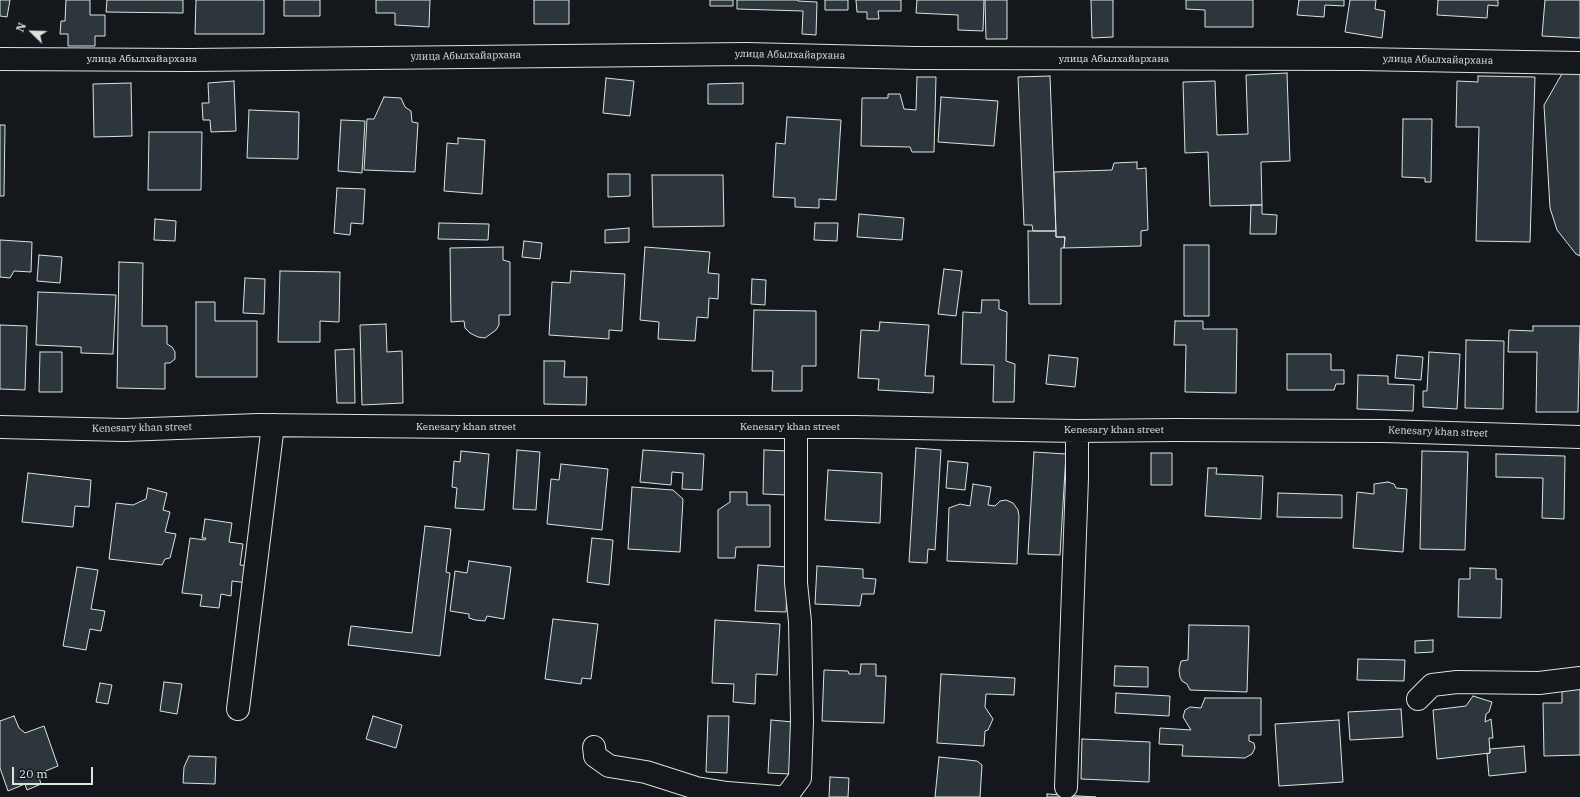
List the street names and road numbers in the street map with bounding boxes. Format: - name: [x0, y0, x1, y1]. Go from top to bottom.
- street label: улица Абылхайархана: [735, 48, 845, 62]
- street label: улица Абылхайархана: [411, 49, 521, 63]
- street label: улица Абылхайархана: [87, 53, 197, 65]
- street label: улица Абылхайархана: [1059, 53, 1169, 65]
- street label: улица Абылхайархана: [1383, 53, 1493, 67]
- street label: Kenesary khan street: [92, 421, 192, 435]
- street label: Kenesary khan street: [416, 421, 516, 433]
- street label: Kenesary khan street: [740, 421, 840, 433]
- street label: Kenesary khan street: [1064, 424, 1164, 436]
- street label: Kenesary khan street: [1388, 424, 1488, 440]

